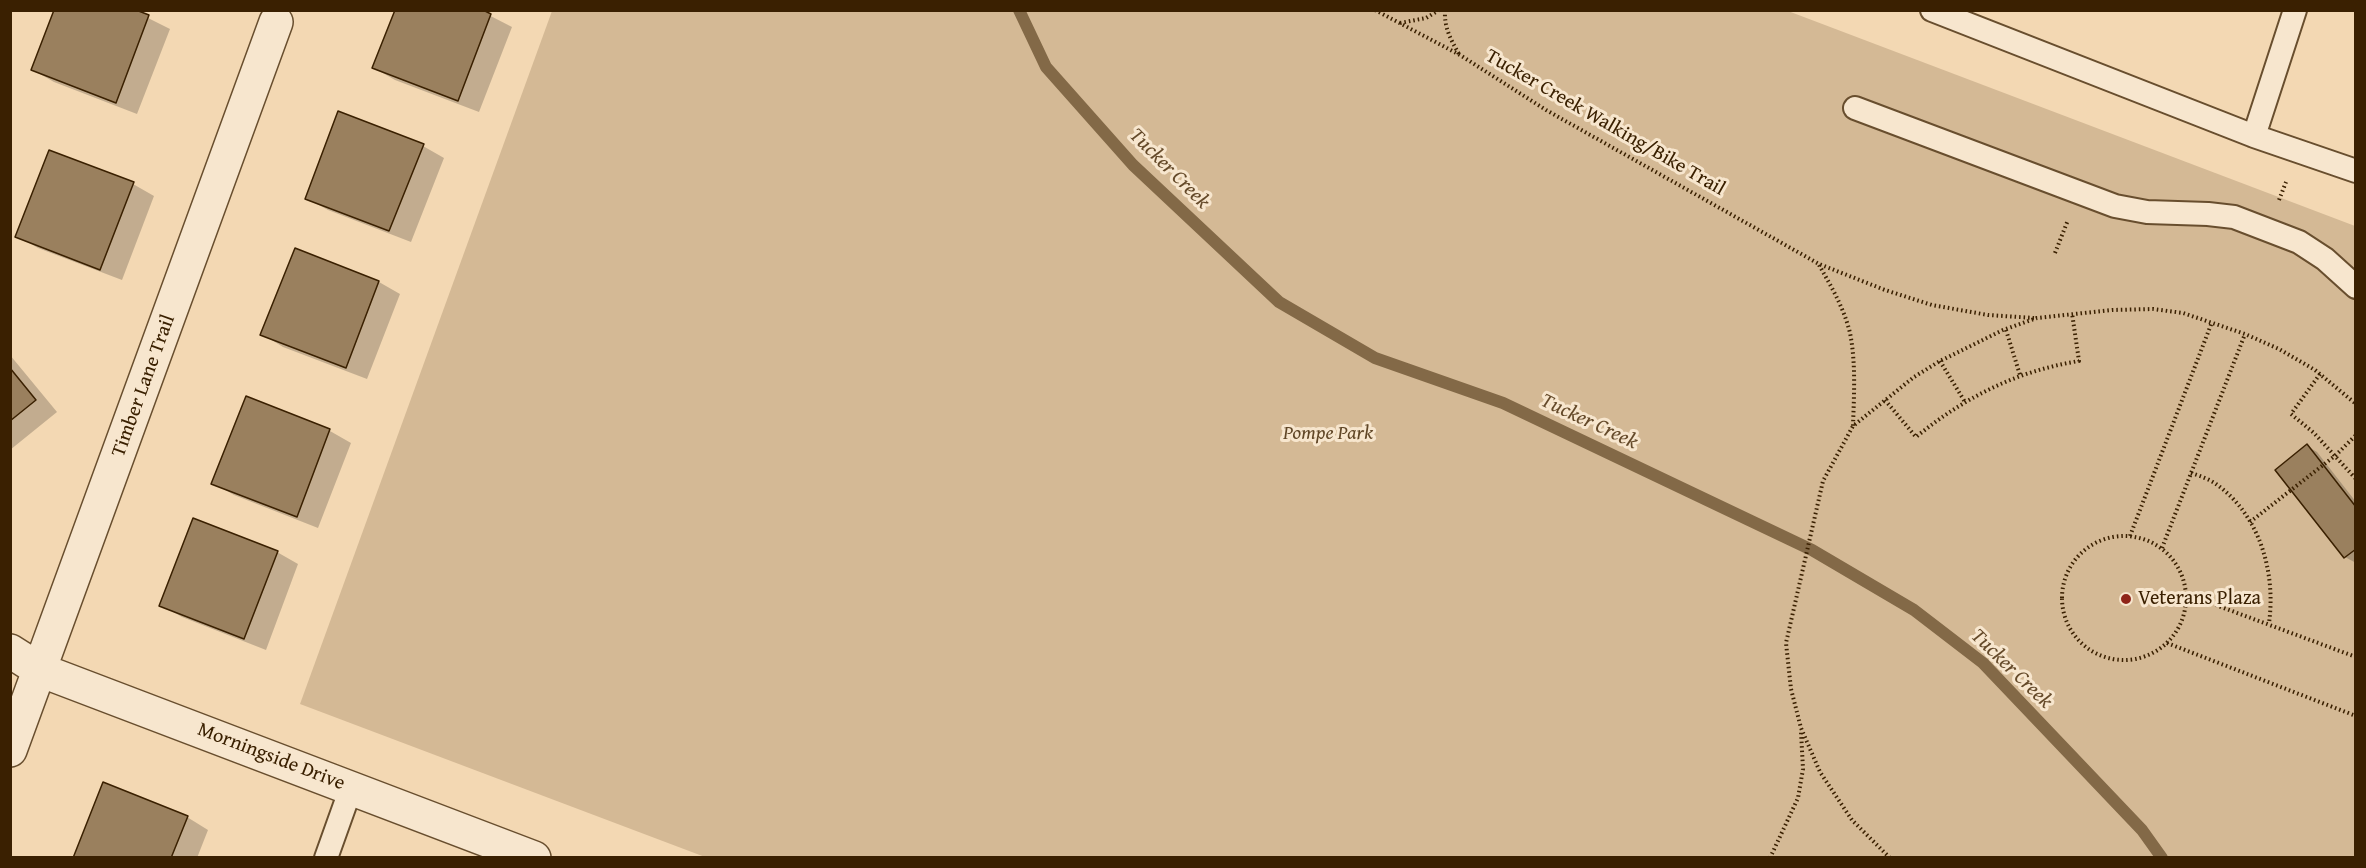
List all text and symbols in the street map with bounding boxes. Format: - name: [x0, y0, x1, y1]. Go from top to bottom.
- street label: Tucker Creek Walking/Bike Trail: [1481, 44, 1729, 202]
- water label: Tucker Creek: [1123, 123, 1215, 215]
- street label: Timber Lane Trail: [107, 312, 181, 460]
- water label: Tucker Creek: [1537, 389, 1641, 455]
- park label: Pompe Park: [1283, 422, 1373, 446]
- place label: Veterans Plaza: [2138, 587, 2261, 611]
- marker: Veterans Plaza: [2119, 592, 2133, 606]
- water label: Tucker Creek: [1965, 624, 2057, 714]
- street label: Morningside Drive: [194, 718, 348, 796]

